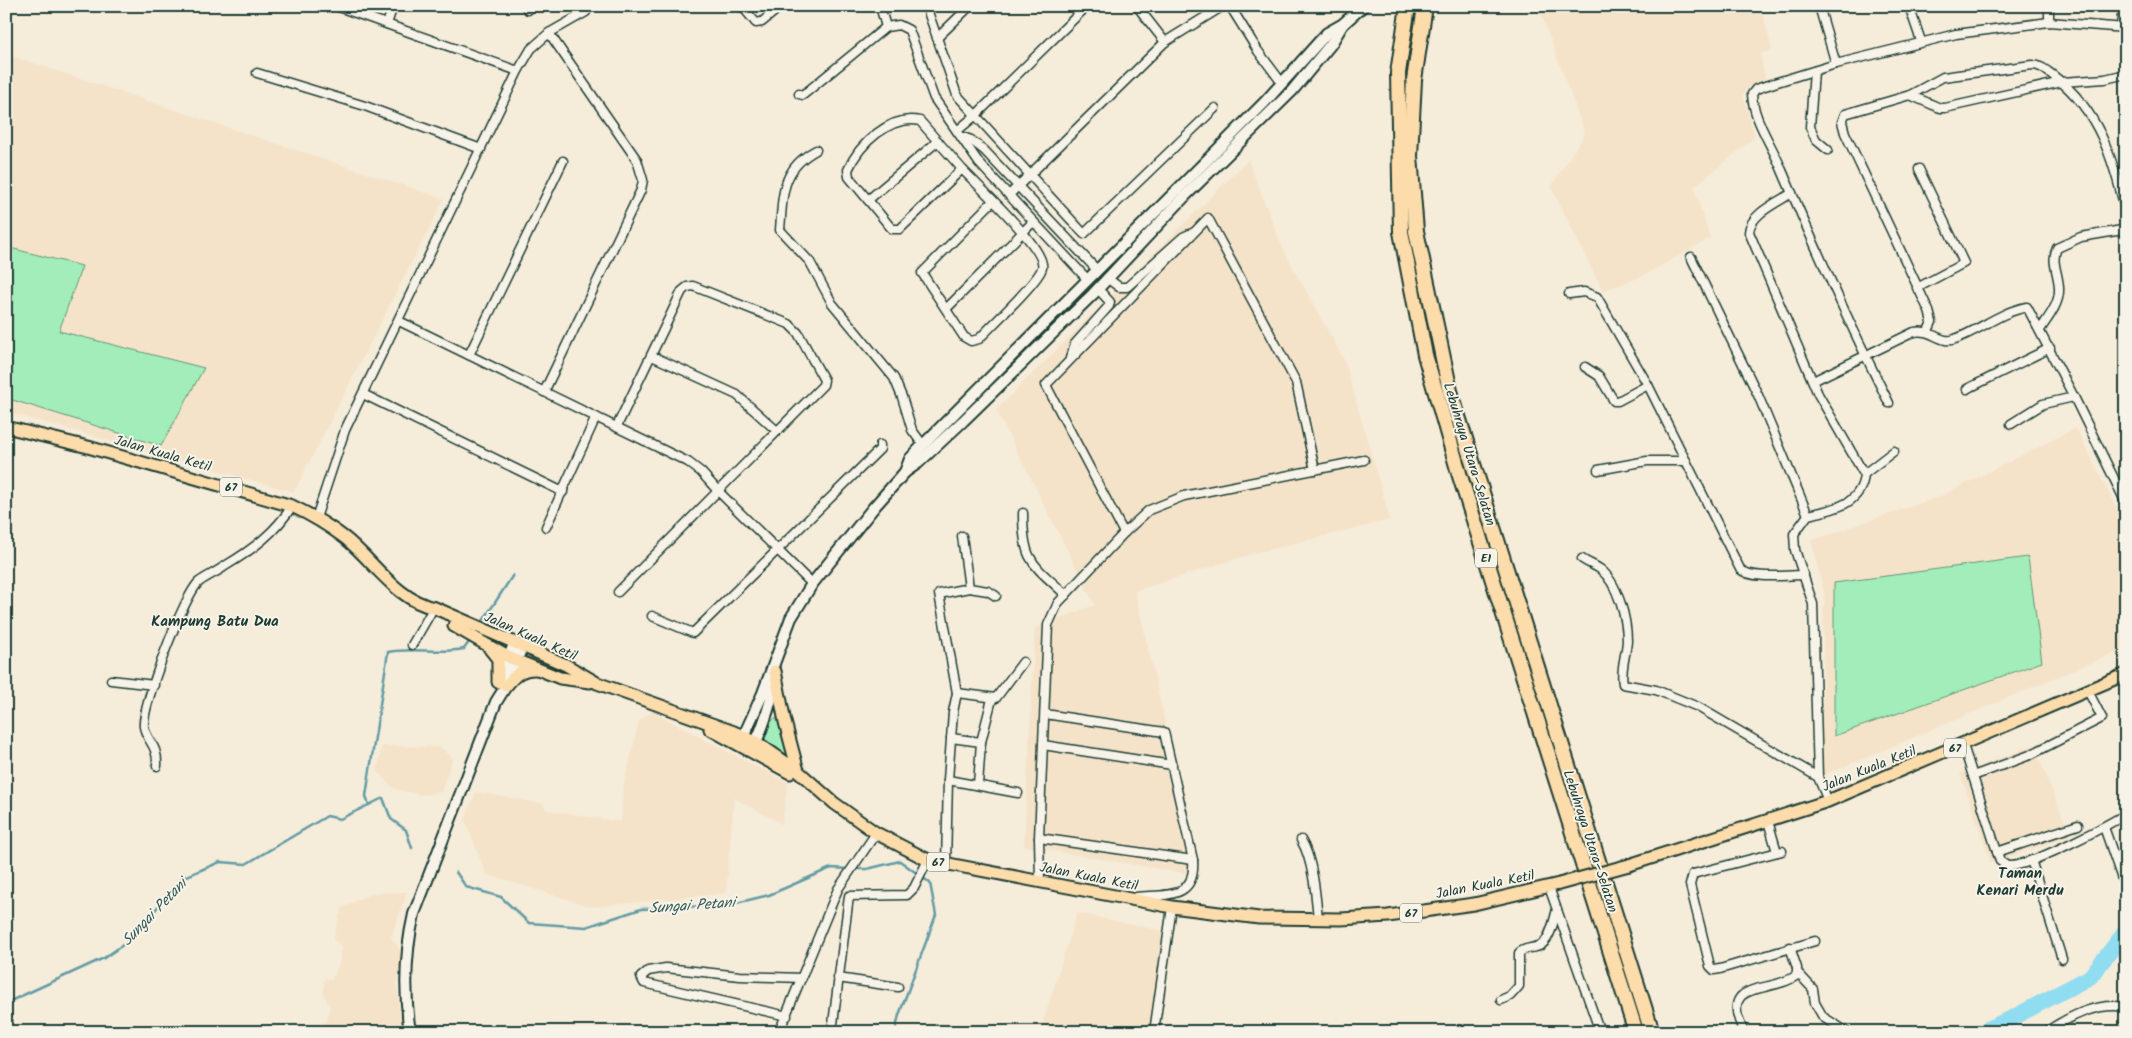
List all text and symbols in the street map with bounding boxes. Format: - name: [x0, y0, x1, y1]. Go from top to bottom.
- street label: Lebuhraya Utara–Selatan: [1437, 380, 1501, 529]
- street label: Jalan Kuala Ketil: [112, 430, 214, 478]
- road number: 67: [220, 478, 242, 497]
- road number: E1: [1475, 548, 1497, 568]
- street label: Jalan Kuala Ketil: [480, 606, 581, 668]
- district label: Kampung Batu Dua: [151, 610, 279, 634]
- road number: 67: [1944, 738, 1966, 758]
- street label: Jalan Kuala Ketil: [1819, 740, 1920, 798]
- street label: Lebuhraya Utara–Selatan: [1557, 767, 1623, 915]
- road number: 67: [927, 852, 949, 872]
- street label: Jalan Kuala Ketil: [1038, 857, 1141, 897]
- district label: Taman Kenari Merdu: [1977, 862, 2064, 903]
- street label: Jalan Kuala Ketil: [1434, 865, 1537, 905]
- water label: Sungai Petani: [116, 871, 196, 952]
- water label: Sungai Petani: [648, 891, 739, 921]
- road number: 67: [1400, 904, 1422, 922]

